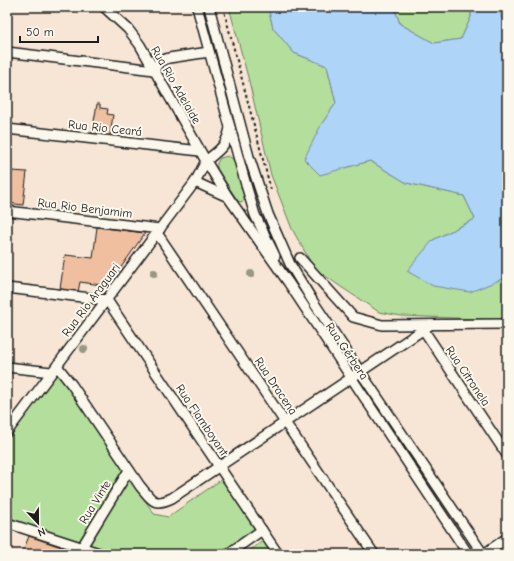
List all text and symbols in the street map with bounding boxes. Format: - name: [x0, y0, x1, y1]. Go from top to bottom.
- scale bar: [20, 18, 98, 44]
- text: 50 m: [26, 25, 54, 39]
- street label: Rua Rio Adelaide: [148, 44, 204, 126]
- street label: Rua Rio Ceará: [68, 117, 142, 139]
- street label: Rua Rio Benjamim: [37, 195, 133, 221]
- street label: Rua Rio Araguari: [59, 261, 123, 339]
- street label: Rua Gérbera: [323, 320, 371, 382]
- street label: Rua Citronela: [443, 343, 493, 409]
- street label: Rua Dracena: [252, 355, 300, 417]
- street label: Rua Flamboyant: [173, 382, 231, 459]
- street label: Rua Vinte: [76, 478, 114, 526]
- north arrow: [18, 503, 58, 543]
- text: N: [36, 524, 47, 539]

